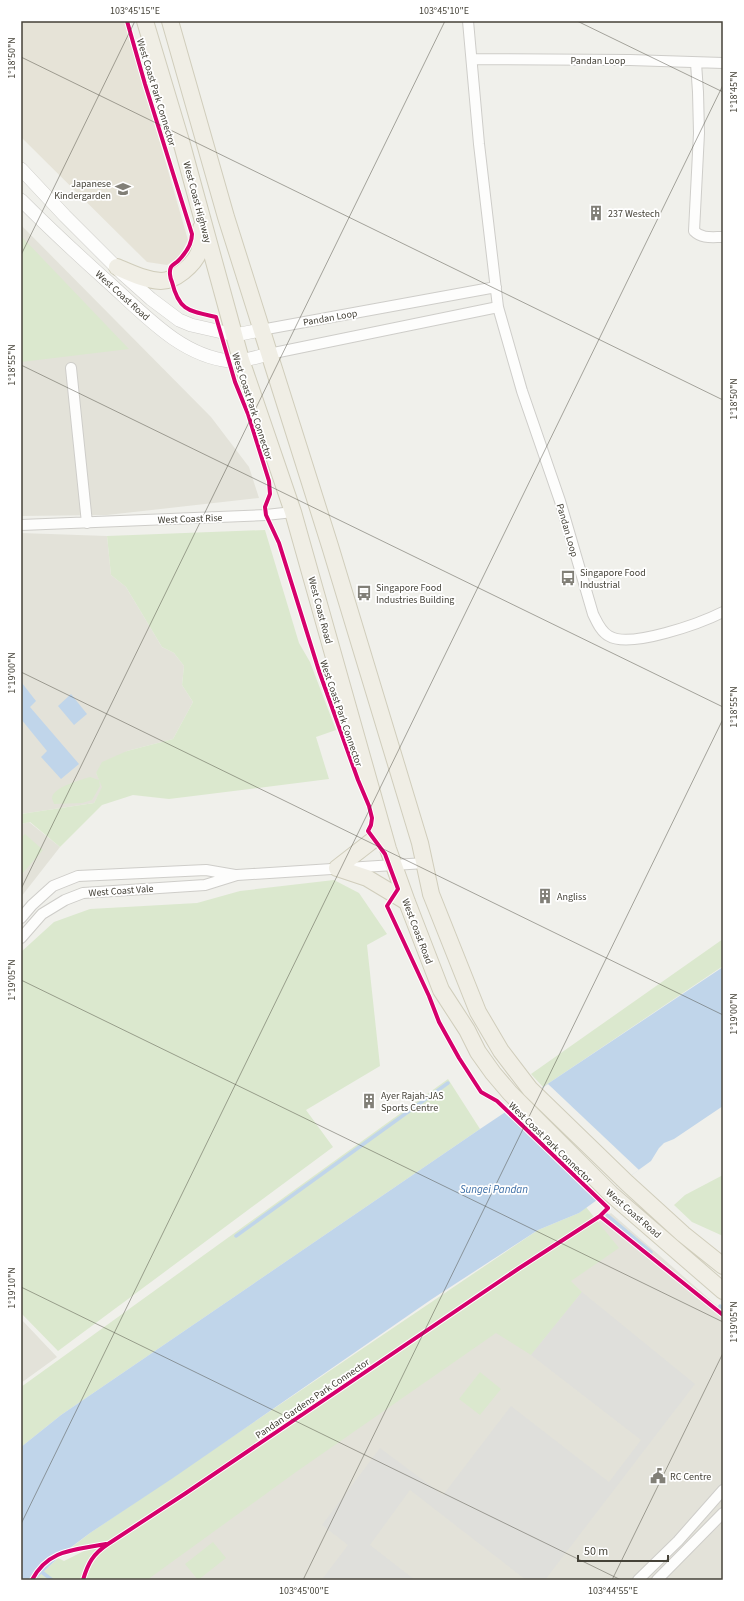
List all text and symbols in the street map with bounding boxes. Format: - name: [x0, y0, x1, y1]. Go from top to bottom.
- text: 103°45'15"E: [110, 4, 160, 18]
- text: 103°45'10"E: [419, 4, 469, 18]
- text: 1°18'50"N: [5, 37, 19, 79]
- street label: West Coast Park Connector: [133, 37, 179, 148]
- street label: Pandan Loop: [571, 54, 626, 68]
- text: 1°18'45"N: [727, 71, 741, 113]
- street label: West Coast Highway: [179, 160, 215, 245]
- place label: Japanese Kindergarden: [54, 177, 111, 203]
- school or university icon: Japanese Kindergarden: [114, 180, 132, 198]
- building icon: 237 Westech: [587, 204, 605, 222]
- place label: 237 Westech: [608, 207, 660, 221]
- street label: West Coast Road: [92, 267, 153, 324]
- street label: Pandan Loop: [302, 306, 359, 330]
- text: 1°18'55"N: [5, 344, 19, 386]
- street label: West Coast Park Connector: [228, 351, 276, 462]
- text: 1°18'50"N: [727, 378, 741, 420]
- street label: Pandan Loop: [553, 502, 581, 559]
- street label: West Coast Rise: [157, 511, 223, 527]
- place label: Singapore Food Industrial: [580, 566, 646, 592]
- bus stop icon: Singapore Food Industrial: [559, 569, 577, 587]
- street label: West Coast Road: [304, 575, 336, 645]
- place label: Singapore Food Industries Building: [376, 581, 454, 607]
- bus stop icon: Singapore Food Industries Building: [355, 584, 373, 602]
- text: 1°19'00"N: [5, 652, 19, 694]
- street label: West Coast Park Connector: [316, 658, 366, 769]
- text: 1°18'55"N: [727, 686, 741, 728]
- street label: West Coast Vale: [88, 882, 154, 900]
- building icon: Angliss: [536, 887, 554, 905]
- place label: Angliss: [557, 890, 586, 904]
- street label: West Coast Road: [398, 897, 436, 966]
- text: 1°19'05"N: [5, 959, 19, 1001]
- text: 1°19'00"N: [727, 993, 741, 1035]
- place label: Ayer Rajah-JAS Sports Centre: [381, 1089, 444, 1115]
- building icon: Ayer Rajah-JAS Sports Centre: [360, 1092, 378, 1110]
- street label: West Coast Park Connector: [505, 1099, 596, 1187]
- water label: Sungei Pandan: [460, 1182, 528, 1197]
- street label: West Coast Road: [603, 1186, 664, 1242]
- text: 1°19'10"N: [5, 1267, 19, 1309]
- text: 1°19'05"N: [727, 1301, 741, 1343]
- street label: Pandan Gardens Park Connector: [253, 1355, 373, 1442]
- public building icon: RC Centre: [649, 1467, 667, 1485]
- place label: RC Centre: [670, 1470, 711, 1484]
- scale bar: [578, 1537, 668, 1563]
- text: 50 m: [584, 1543, 608, 1560]
- text: 103°45'00"E: [279, 1584, 329, 1598]
- text: 103°44'55"E: [588, 1584, 638, 1598]

